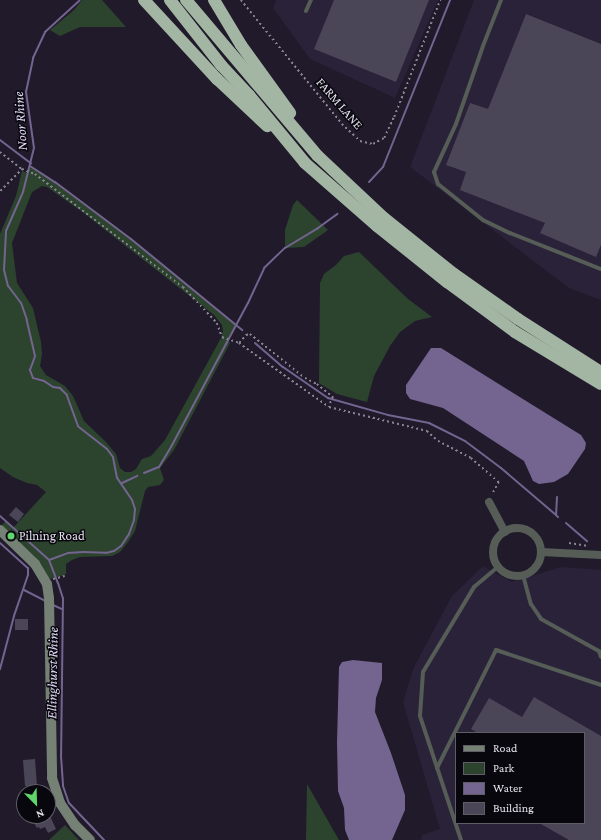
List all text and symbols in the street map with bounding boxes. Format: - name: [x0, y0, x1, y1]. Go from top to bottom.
- street label: FARM LANE: [312, 75, 366, 133]
- water label: Noor Rhine: [10, 91, 30, 151]
- place label: Pilning Road: [19, 528, 85, 544]
- marker: Pilning Road: [6, 531, 16, 541]
- water label: Ellinghurst Rhine: [43, 627, 61, 719]
- legend: [455, 732, 585, 824]
- text: Road: [493, 741, 517, 755]
- text: Park: [493, 761, 514, 775]
- text: Water: [493, 781, 522, 795]
- north arrow: [16, 784, 56, 824]
- text: Building: [493, 801, 534, 815]
- text: N: [35, 807, 46, 821]

